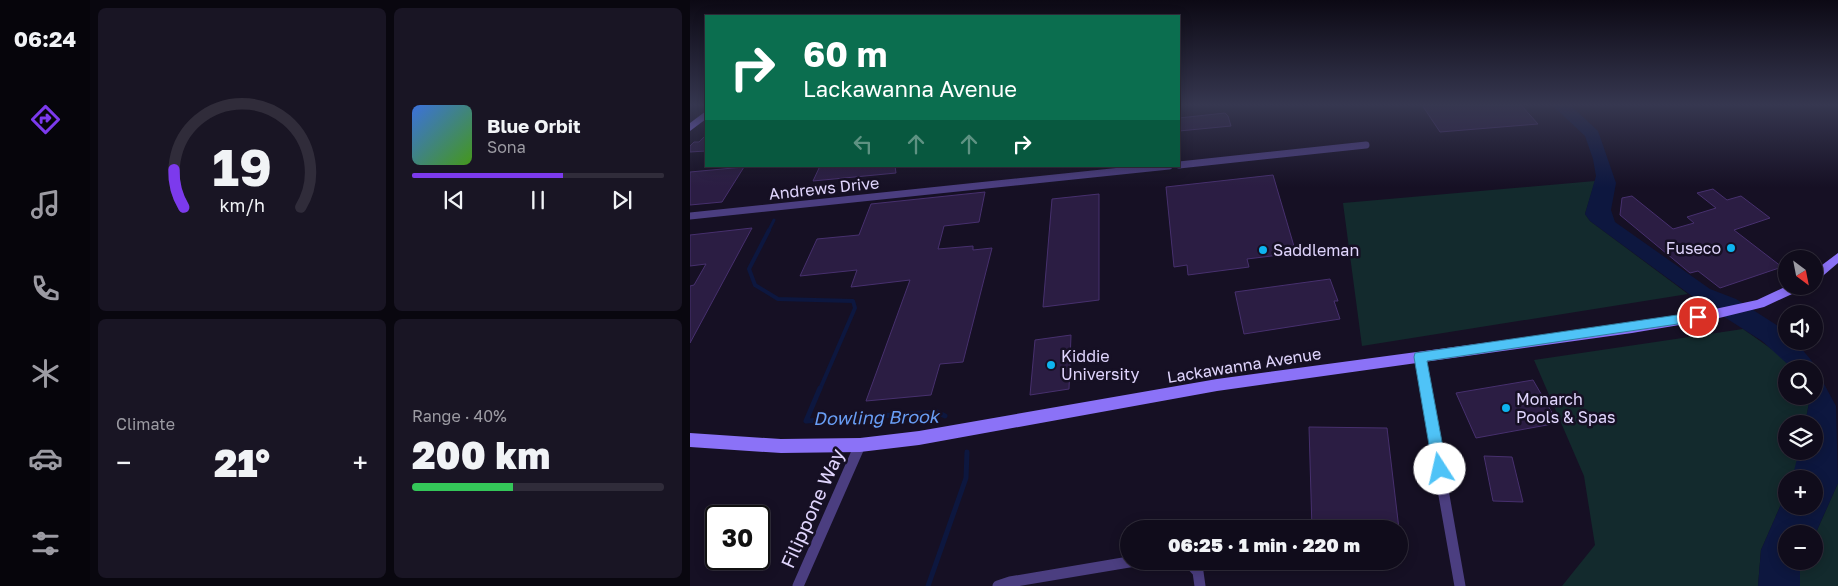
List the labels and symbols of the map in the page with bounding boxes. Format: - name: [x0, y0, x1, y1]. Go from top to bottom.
- street label: Andrews Drive: [768, 172, 880, 204]
- place label: Fuseco: [1666, 238, 1721, 258]
- place label: Saddleman: [1273, 240, 1359, 260]
- marker: Fuseco: [1725, 242, 1737, 254]
- marker: Saddleman: [1257, 244, 1269, 256]
- north arrow: [1778, 250, 1822, 295]
- pin: [1677, 296, 1719, 338]
- street label: Lackawanna Avenue: [1166, 343, 1322, 387]
- place label: Kiddie University: [1061, 346, 1139, 384]
- marker: Kiddie University: [1045, 359, 1057, 371]
- place label: Monarch Pools & Spas: [1516, 389, 1615, 427]
- marker: Monarch Pools & Spas: [1500, 402, 1512, 414]
- water label: Dowling Brook: [813, 405, 941, 429]
- position arrow: [1413, 442, 1465, 494]
- street label: Filippone Way: [775, 444, 849, 571]
- speed limit sign: 30: [705, 505, 770, 570]

